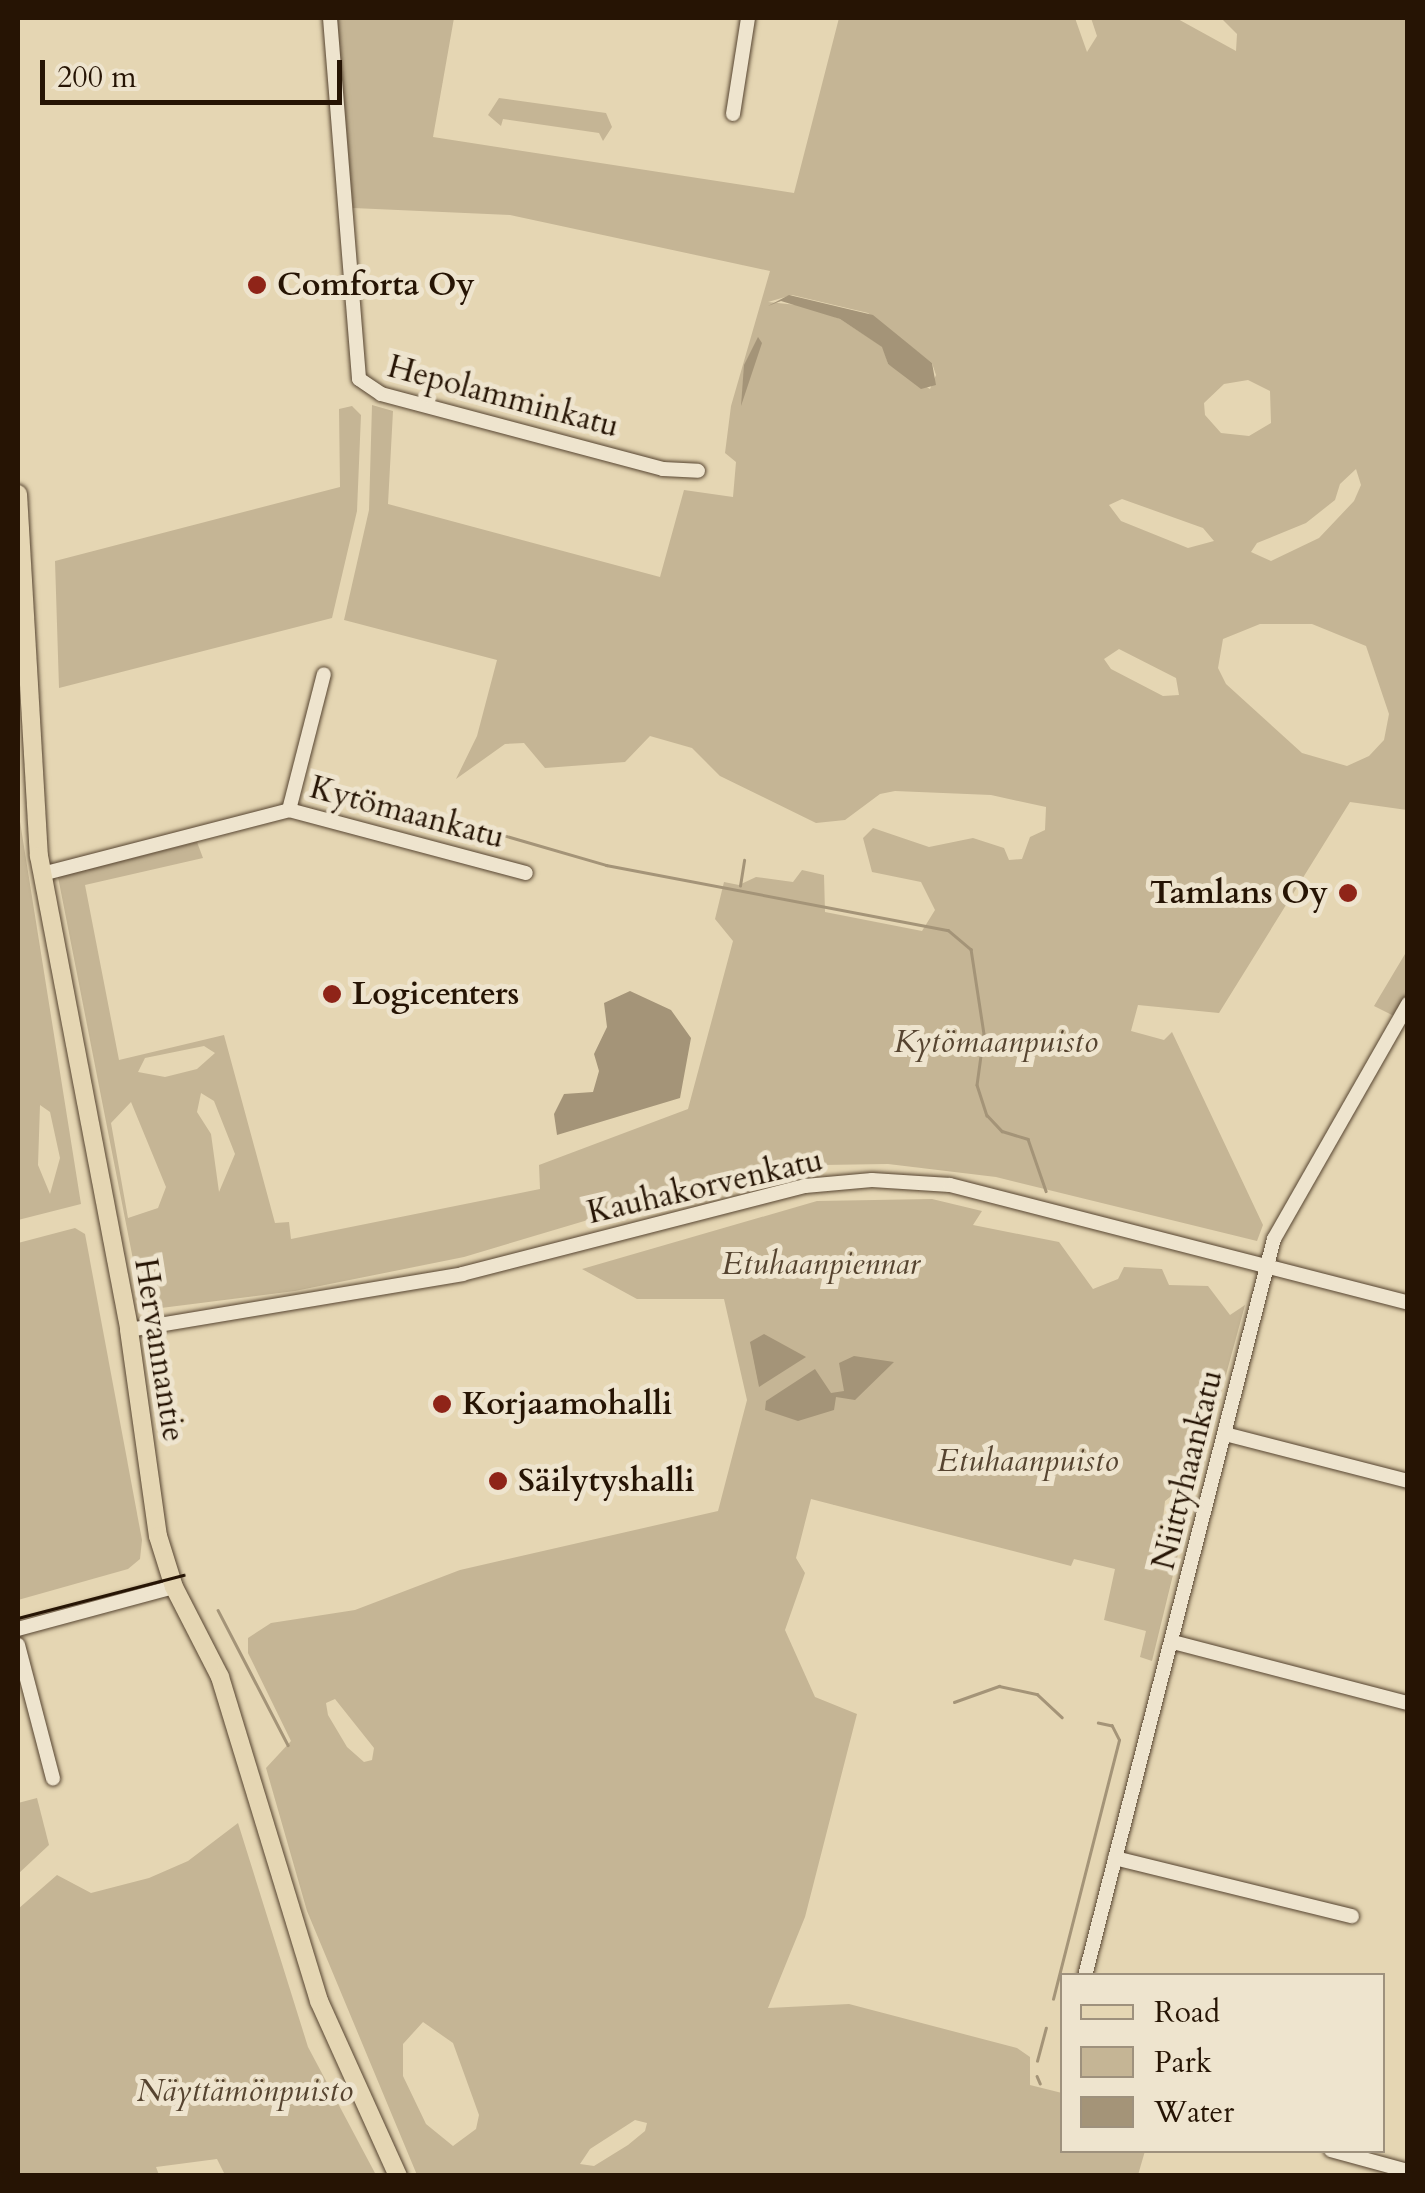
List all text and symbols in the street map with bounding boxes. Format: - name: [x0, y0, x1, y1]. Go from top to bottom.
- scale bar: [45, 40, 348, 102]
- text: 200 m: [57, 57, 137, 98]
- place label: Comforta Oy: [277, 266, 475, 304]
- marker: Comforta Oy: [246, 274, 268, 296]
- street label: Hepolamminkatu: [383, 348, 623, 446]
- street label: Kytömaankatu: [306, 769, 508, 857]
- place label: Tamlans Oy: [1150, 874, 1328, 912]
- marker: Tamlans Oy: [1337, 882, 1359, 904]
- place label: Logicenters: [352, 975, 519, 1013]
- marker: Logicenters: [321, 983, 343, 1005]
- park label: Kytömaanpuisto: [894, 1023, 1098, 1061]
- street label: Kauhakorvenkatu: [584, 1141, 826, 1233]
- park label: Etuhaanpiennar: [722, 1245, 920, 1283]
- street label: Hervannantie: [126, 1256, 192, 1444]
- street label: Niittyhaankatu: [1145, 1366, 1231, 1574]
- place label: Korjaamohalli: [462, 1385, 672, 1423]
- marker: Korjaamohalli: [431, 1393, 453, 1415]
- park label: Etuhaanpuisto: [937, 1442, 1119, 1480]
- place label: Säilytyshalli: [518, 1462, 695, 1500]
- marker: Säilytyshalli: [487, 1470, 509, 1492]
- legend: [1060, 1973, 1385, 2153]
- text: Road: [1154, 1992, 1220, 2033]
- text: Park: [1154, 2042, 1212, 2083]
- park label: Näyttämönpuisto: [137, 2072, 353, 2110]
- text: Water: [1154, 2092, 1234, 2133]

